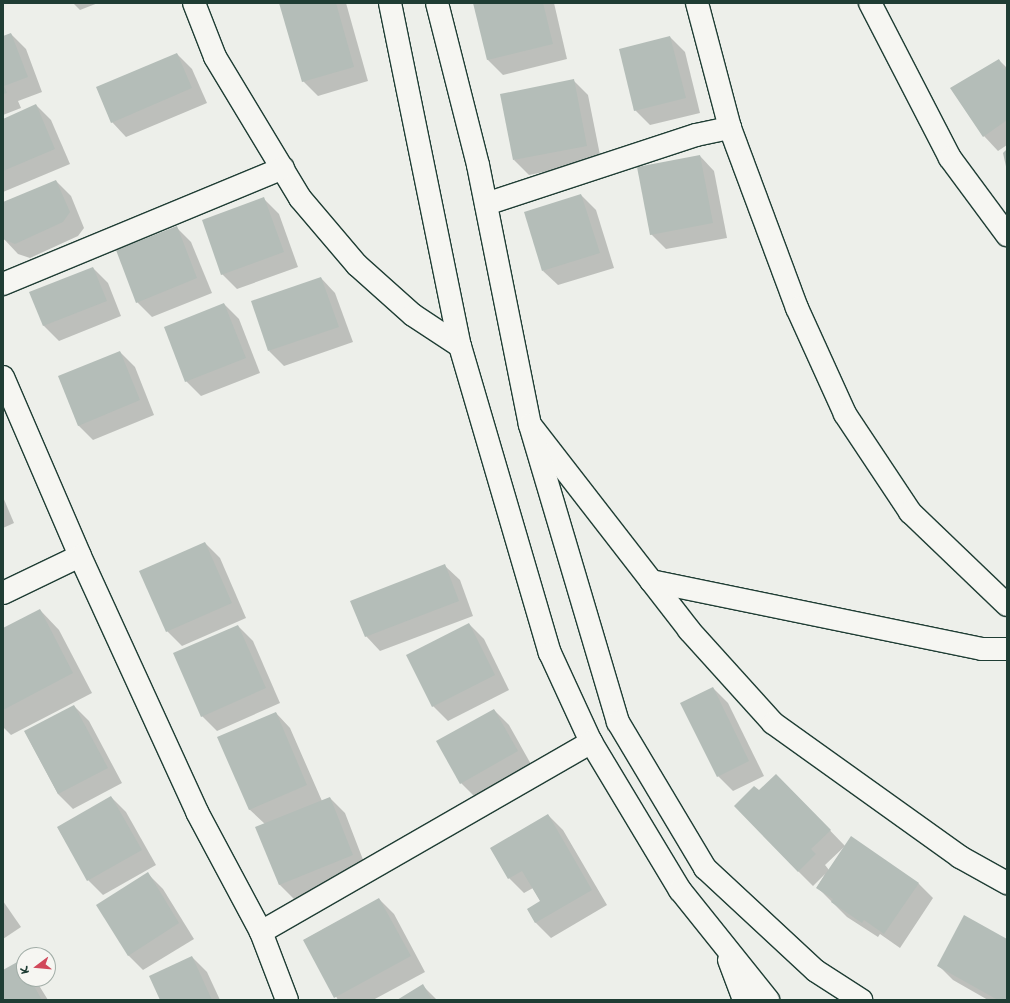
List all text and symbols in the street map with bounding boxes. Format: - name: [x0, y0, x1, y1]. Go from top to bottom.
- north arrow: [16, 947, 56, 987]
- text: K: [17, 964, 33, 976]

